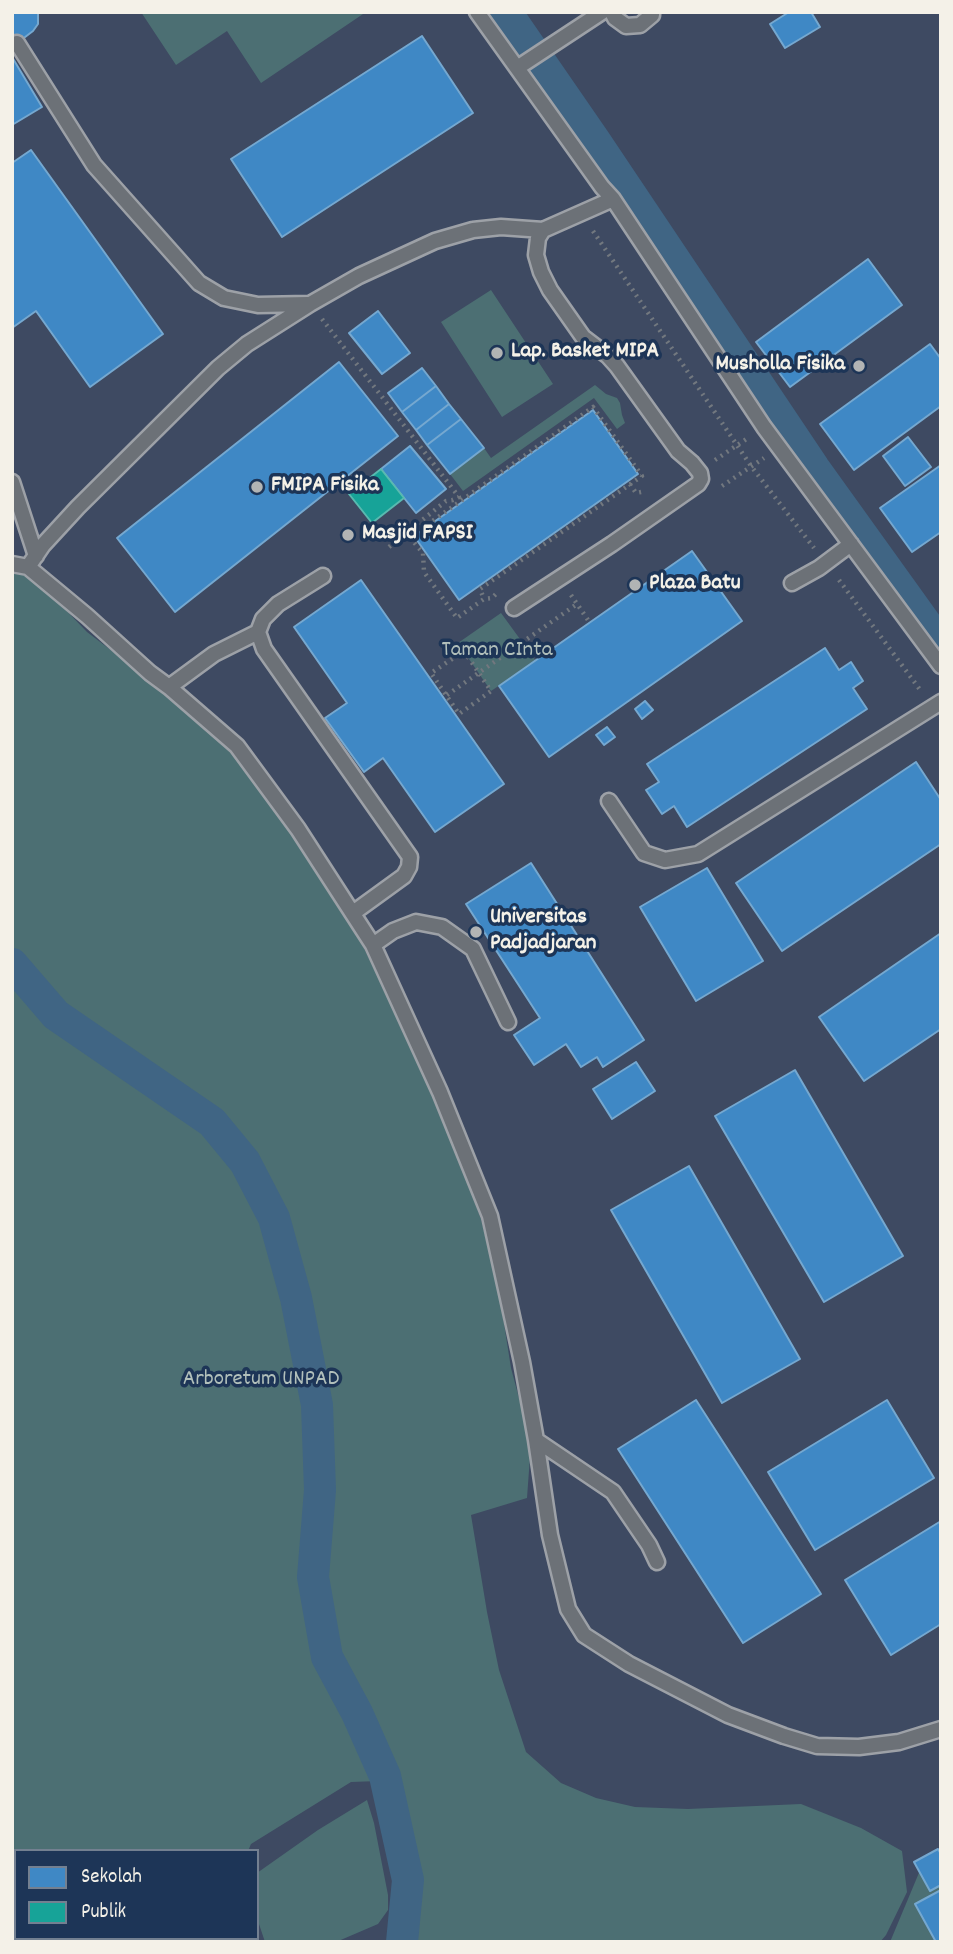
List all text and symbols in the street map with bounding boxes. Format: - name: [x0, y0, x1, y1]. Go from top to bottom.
- place label: Lap. Basket MIPA: [511, 339, 659, 367]
- marker: Lap. Basket MIPA: [489, 345, 505, 361]
- place label: Musholla Fisika: [716, 352, 845, 380]
- marker: Musholla Fisika: [851, 358, 867, 374]
- place label: FMIPA Fisika: [271, 473, 379, 501]
- marker: FMIPA Fisika: [249, 479, 265, 495]
- place label: Masjid FAPSI: [362, 521, 473, 549]
- marker: Masjid FAPSI: [340, 527, 356, 543]
- place label: Plaza Batu: [649, 571, 741, 599]
- marker: Plaza Batu: [627, 577, 643, 593]
- park label: Taman CInta: [442, 638, 552, 666]
- place label: Universitas Padjadjaran: [490, 905, 596, 959]
- marker: Universitas Padjadjaran: [468, 924, 484, 940]
- park label: Arboretum UNPAD: [183, 1367, 339, 1395]
- legend: [14, 1849, 259, 1940]
- text: Sekolah: [81, 1863, 142, 1893]
- text: Publik: [81, 1898, 126, 1928]

